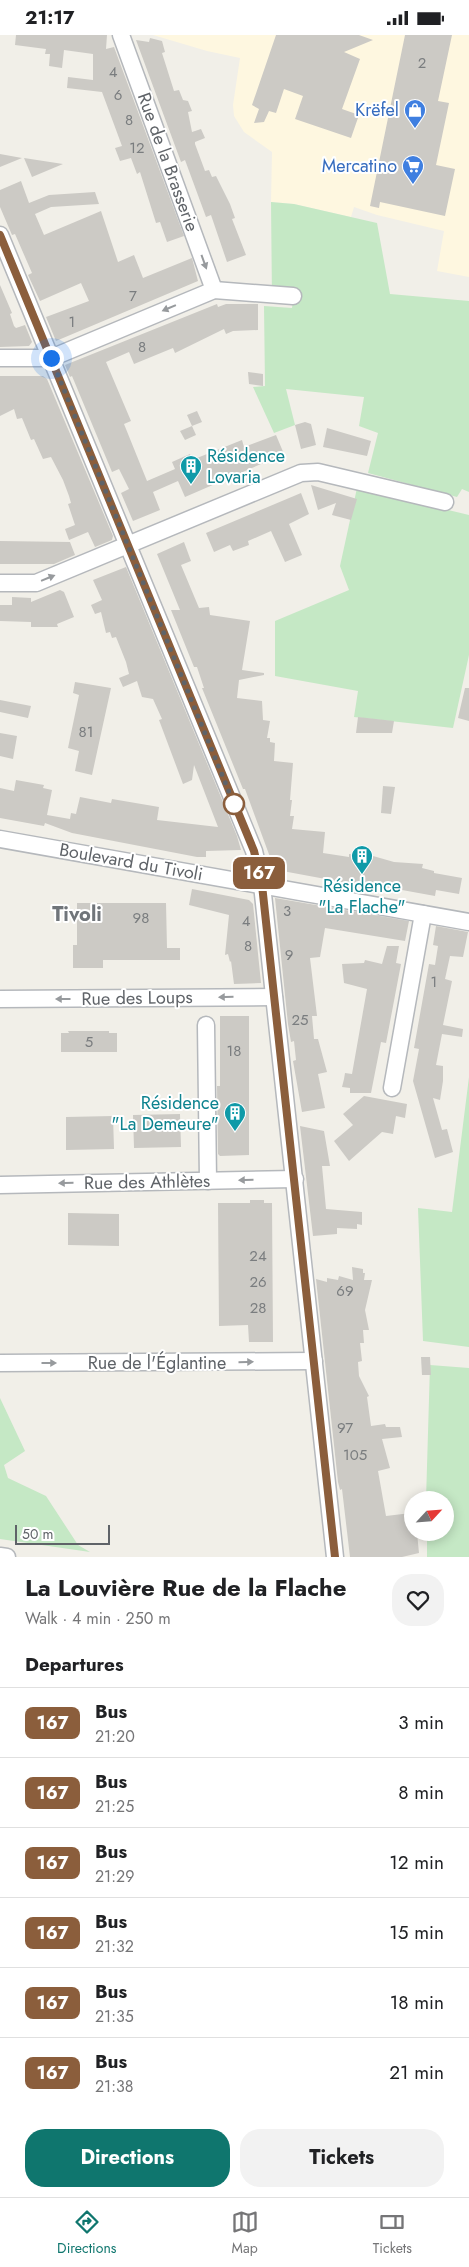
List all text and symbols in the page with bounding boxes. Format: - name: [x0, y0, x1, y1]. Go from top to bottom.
- text: 21:17: [25, 4, 74, 31]
- house number: 2: [418, 52, 426, 74]
- house number: 4: [109, 61, 118, 83]
- house number: 6: [114, 84, 122, 106]
- street label: Rue de la Brasserie: [131, 89, 205, 235]
- place label: Krëfel: [355, 97, 399, 123]
- shop icon: Krëfel: [403, 98, 427, 129]
- house number: 8: [125, 109, 133, 131]
- house number: 12: [129, 137, 145, 159]
- place label: Mercatino: [322, 153, 397, 179]
- supermarket icon: Mercatino: [401, 154, 425, 185]
- one-way arrow: [201, 254, 208, 269]
- house number: 7: [129, 285, 137, 307]
- one-way arrow: [162, 305, 176, 313]
- house number: 1: [69, 311, 75, 333]
- house number: 8: [138, 336, 146, 358]
- your location: [39, 346, 64, 371]
- place label: Résidence Lovaria: [207, 443, 285, 490]
- building icon: Résidence Lovaria: [179, 454, 203, 485]
- one-way arrow: [41, 574, 55, 582]
- house number: 81: [79, 721, 93, 743]
- unlabelled marker: [223, 793, 245, 815]
- street label: Boulevard du Tivoli: [57, 837, 205, 887]
- building icon: Résidence "La Flache": [350, 844, 374, 875]
- line badge: 167: [230, 857, 288, 889]
- text: 167: [243, 860, 275, 886]
- place label: Résidence "La Flache": [318, 873, 406, 920]
- district label: Tivoli: [52, 900, 102, 929]
- house number: 3: [283, 900, 291, 922]
- house number: 98: [133, 907, 149, 929]
- house number: 4: [242, 910, 251, 932]
- house number: 8: [244, 935, 252, 957]
- house number: 9: [285, 944, 293, 966]
- house number: 1: [431, 971, 437, 993]
- street label: Rue des Loups: [81, 984, 193, 1012]
- one-way arrow: [217, 993, 233, 1001]
- one-way arrow: [55, 995, 71, 1003]
- house number: 25: [292, 1009, 309, 1031]
- house number: 5: [85, 1031, 93, 1053]
- house number: 18: [227, 1040, 241, 1062]
- place label: Résidence "La Demeure": [111, 1090, 219, 1137]
- building icon: Résidence "La Demeure": [223, 1101, 247, 1132]
- street label: Rue des Athlètes: [84, 1168, 210, 1196]
- one-way arrow: [238, 1177, 254, 1185]
- one-way arrow: [58, 1180, 74, 1188]
- house number: 24: [249, 1245, 267, 1267]
- house number: 26: [249, 1271, 267, 1293]
- house number: 69: [336, 1280, 354, 1302]
- house number: 28: [250, 1297, 266, 1319]
- street label: Rue de l'Églantine: [88, 1350, 226, 1376]
- one-way arrow: [238, 1358, 254, 1366]
- one-way arrow: [41, 1359, 57, 1367]
- house number: 97: [337, 1417, 353, 1439]
- house number: 105: [343, 1444, 367, 1466]
- north arrow: [404, 1491, 454, 1541]
- map controls: [404, 1491, 454, 1541]
- scale bar: [15, 1522, 110, 1545]
- text: 50 m: [22, 1524, 53, 1544]
- text: La Louvière Rue de la Flache: [25, 1570, 347, 1605]
- button: heart: [392, 1574, 444, 1626]
- text: Walk · 4 min · 250 m: [25, 1607, 171, 1630]
- text: Departures: [25, 1651, 124, 1678]
- text: Bus: [95, 1698, 127, 1725]
- text: 3 min: [398, 1709, 444, 1736]
- text: 167: [36, 1710, 69, 1736]
- text: 21:20: [95, 1725, 135, 1748]
- text: Bus: [95, 1768, 127, 1795]
- text: 8 min: [398, 1779, 444, 1806]
- text: 167: [36, 1780, 69, 1806]
- text: 21:25: [95, 1795, 134, 1818]
- text: Bus: [95, 1838, 127, 1865]
- text: 12 min: [389, 1849, 444, 1876]
- text: 167: [36, 1850, 69, 1876]
- text: 21:29: [95, 1865, 134, 1888]
- text: Bus: [95, 1908, 127, 1935]
- text: 15 min: [389, 1919, 444, 1946]
- text: 167: [36, 1920, 69, 1946]
- text: 21:32: [95, 1935, 134, 1958]
- text: Bus: [95, 1978, 127, 2005]
- text: 18 min: [390, 1989, 444, 2016]
- text: 167: [36, 1990, 69, 2016]
- text: 21:35: [95, 2005, 134, 2028]
- text: Bus: [95, 2048, 127, 2075]
- text: 21 min: [389, 2059, 444, 2086]
- text: 167: [36, 2060, 69, 2086]
- text: 21:38: [95, 2075, 134, 2098]
- button: Directions: [25, 2129, 230, 2187]
- button: Tickets: [240, 2129, 444, 2187]
- tab: Directions: [57, 2208, 116, 2258]
- tab: Map: [231, 2208, 259, 2258]
- tab: Tickets: [373, 2208, 412, 2258]

